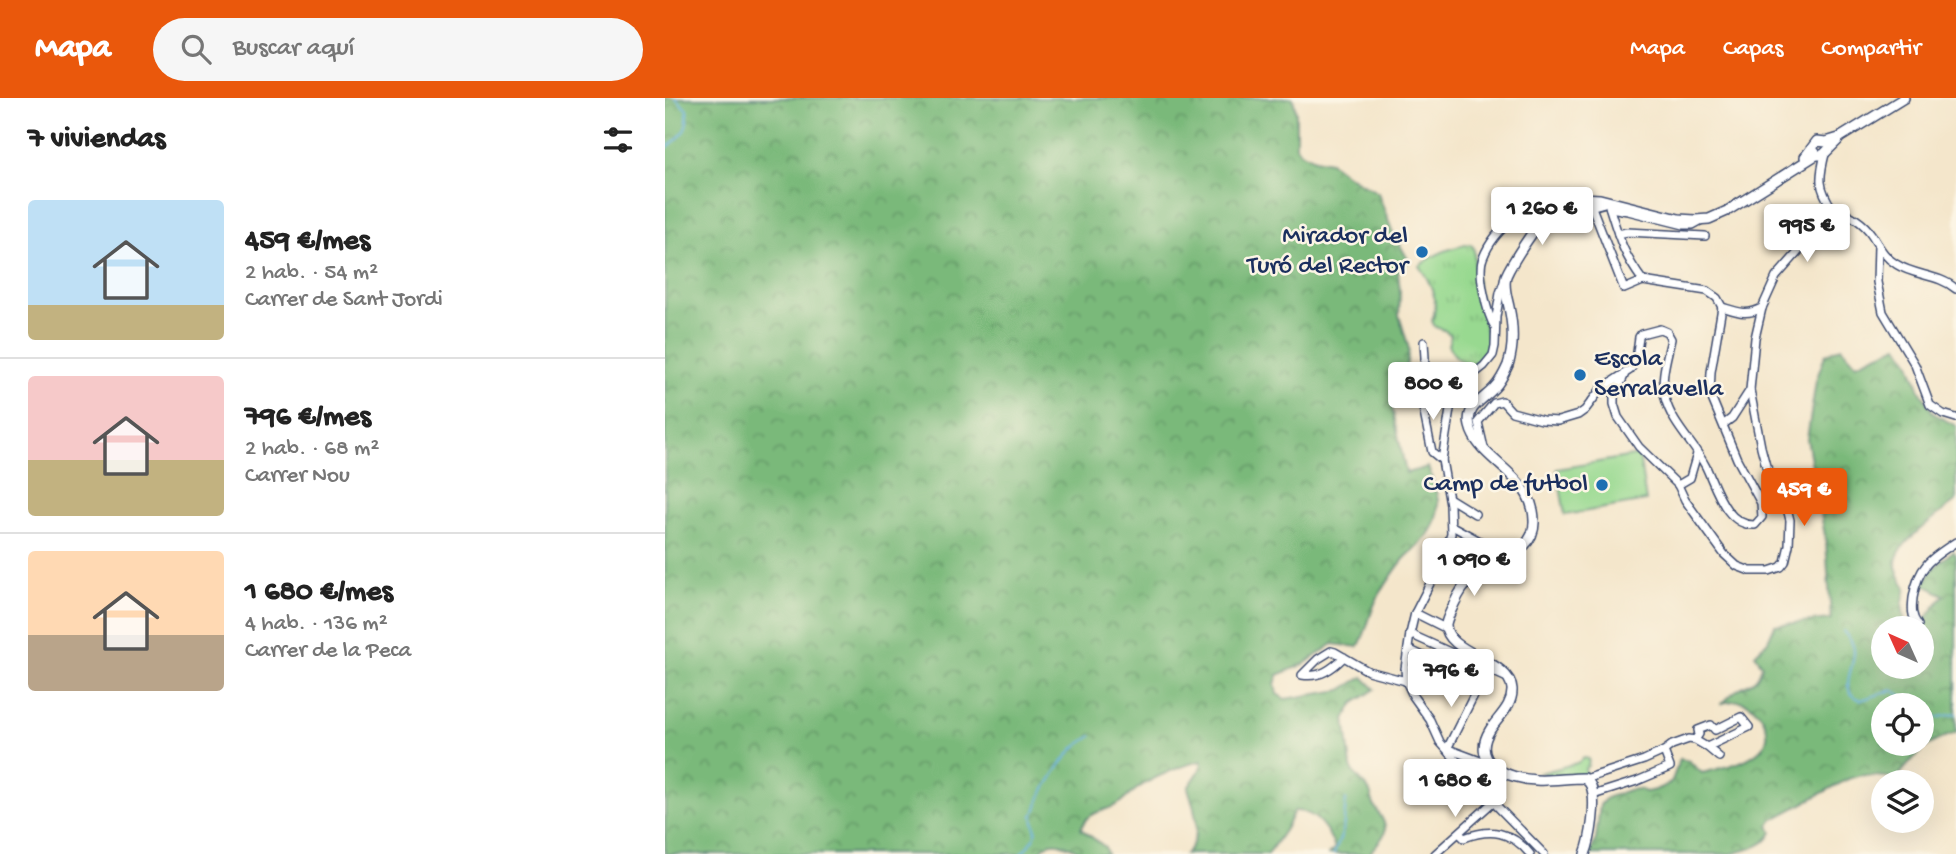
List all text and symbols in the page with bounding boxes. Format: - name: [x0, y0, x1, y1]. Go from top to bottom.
- search box: [153, 18, 643, 81]
- text: Mapa: [35, 30, 111, 68]
- icon: search: [177, 30, 215, 68]
- text: Buscar aquí: [233, 34, 354, 65]
- text: Mapa: [1630, 35, 1685, 64]
- text: Capas: [1723, 35, 1783, 64]
- text: Compartir: [1821, 35, 1921, 64]
- icon: filters: [599, 121, 637, 159]
- text: 7 viviendas: [28, 123, 165, 158]
- pin: 1 260 €: [1477, 188, 1607, 247]
- text: 1 260 €: [1507, 196, 1577, 223]
- pin: 995 €: [1758, 204, 1856, 264]
- text: 995 €: [1780, 213, 1834, 240]
- place label: Mirador del Turó del Rector: [1245, 222, 1411, 283]
- text: 459 €/mes: [245, 225, 370, 260]
- icon: home: [84, 228, 168, 312]
- marker: Mirador del Turó del Rector: [1414, 244, 1430, 260]
- text: 2 hab. · 54 m²: [245, 260, 378, 287]
- text: Carrer de Sant Jordi: [245, 287, 443, 314]
- place label: Escola Serralavella: [1594, 345, 1725, 406]
- pin: 800 €: [1384, 362, 1482, 422]
- marker: Escola Serralavella: [1572, 367, 1588, 383]
- text: 800 €: [1404, 371, 1462, 398]
- text: 796 €/mes: [245, 401, 371, 436]
- icon: home: [84, 404, 168, 488]
- text: 2 hab. · 68 m²: [245, 436, 379, 463]
- text: Carrer Nou: [245, 463, 350, 490]
- pin: 459 €: [1755, 468, 1853, 528]
- place label: Camp de futbol: [1424, 470, 1588, 501]
- marker: Camp de futbol: [1594, 477, 1610, 493]
- text: 459 €: [1777, 477, 1831, 504]
- pin: 1 090 €: [1409, 538, 1539, 598]
- text: 1 090 €: [1438, 547, 1510, 574]
- text: 1 680 €/mes: [245, 576, 393, 611]
- icon: home: [84, 579, 168, 663]
- text: 4 hab. · 136 m²: [245, 611, 388, 638]
- north arrow: [1871, 616, 1934, 679]
- map controls: [1871, 616, 1934, 833]
- text: Carrer de la Peca: [245, 638, 411, 665]
- pin: 796 €: [1402, 650, 1500, 709]
- text: 796 €: [1424, 658, 1478, 685]
- button: locate: [1871, 693, 1934, 756]
- pin: 1 680 €: [1390, 760, 1520, 819]
- text: 1 680 €: [1419, 768, 1491, 795]
- button: layers: [1871, 770, 1934, 833]

